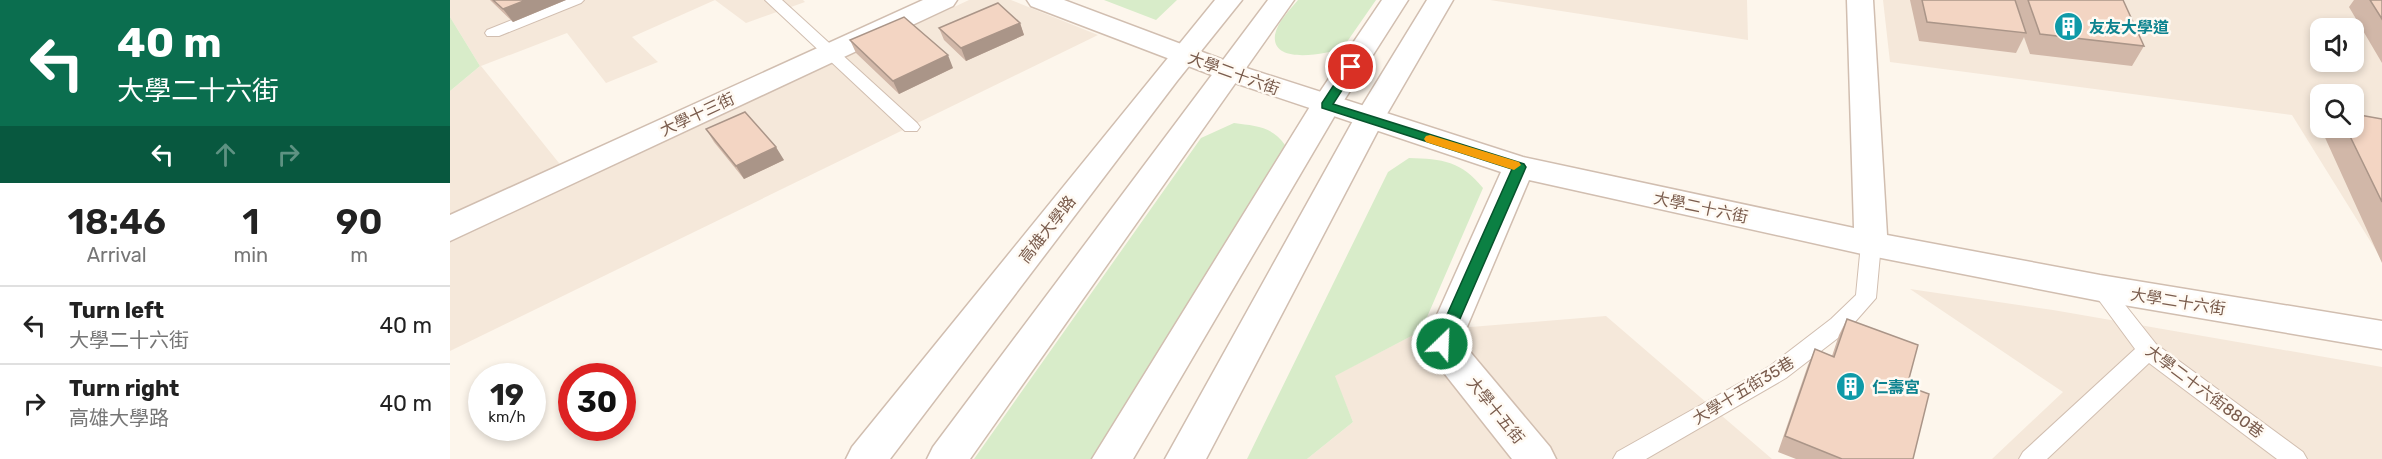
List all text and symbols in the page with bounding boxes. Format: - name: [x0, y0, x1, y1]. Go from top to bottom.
- building icon: 友友大學道: [2052, 11, 2084, 43]
- text: 40 m: [117, 18, 222, 68]
- place label: 友友大學道: [2089, 18, 2169, 37]
- map controls: [2310, 18, 2364, 138]
- button: sound: [2310, 18, 2364, 72]
- icon: left: [18, 24, 96, 102]
- pin: [1325, 41, 1376, 92]
- street label: 大學二十六街: [1185, 48, 1282, 99]
- icon: arrive: [1334, 50, 1367, 83]
- text: 大學二十六街: [117, 75, 279, 107]
- button: search: [2310, 84, 2364, 138]
- street label: 大學十三街: [657, 89, 737, 140]
- icon: left: [146, 138, 179, 171]
- icon: ahead: [209, 138, 242, 171]
- icon: right: [272, 138, 305, 171]
- street label: 大學二十六街: [1652, 188, 1750, 227]
- street label: 高雄大學路: [1015, 192, 1080, 267]
- text: 18:46: [68, 200, 166, 243]
- text: 1: [242, 200, 259, 243]
- text: 90: [336, 200, 382, 243]
- text: Arrival: [87, 243, 147, 267]
- text: min: [233, 243, 268, 267]
- text: m: [350, 243, 368, 267]
- street label: 大學二十六街: [2129, 285, 2227, 318]
- text: Turn left: [69, 297, 164, 324]
- icon: left: [18, 309, 51, 342]
- text: 40 m: [379, 312, 432, 339]
- position arrow: [1410, 312, 1474, 376]
- text: 大學二十六街: [69, 328, 189, 352]
- street label: 大學二十六街880巷: [2142, 341, 2267, 442]
- street label: 大學十五街35巷: [1689, 353, 1797, 428]
- speed limit sign: 30: [558, 363, 636, 441]
- building icon: 仁壽宮: [1835, 371, 1867, 403]
- street label: 大學十五街: [1463, 373, 1528, 447]
- text: Turn right: [69, 375, 179, 402]
- text: 19: [490, 377, 524, 413]
- place label: 仁壽宮: [1872, 378, 1920, 397]
- icon: right: [18, 387, 51, 420]
- text: 40 m: [379, 390, 432, 417]
- text: 高雄大學路: [69, 406, 169, 430]
- text: km/h: [488, 408, 526, 426]

